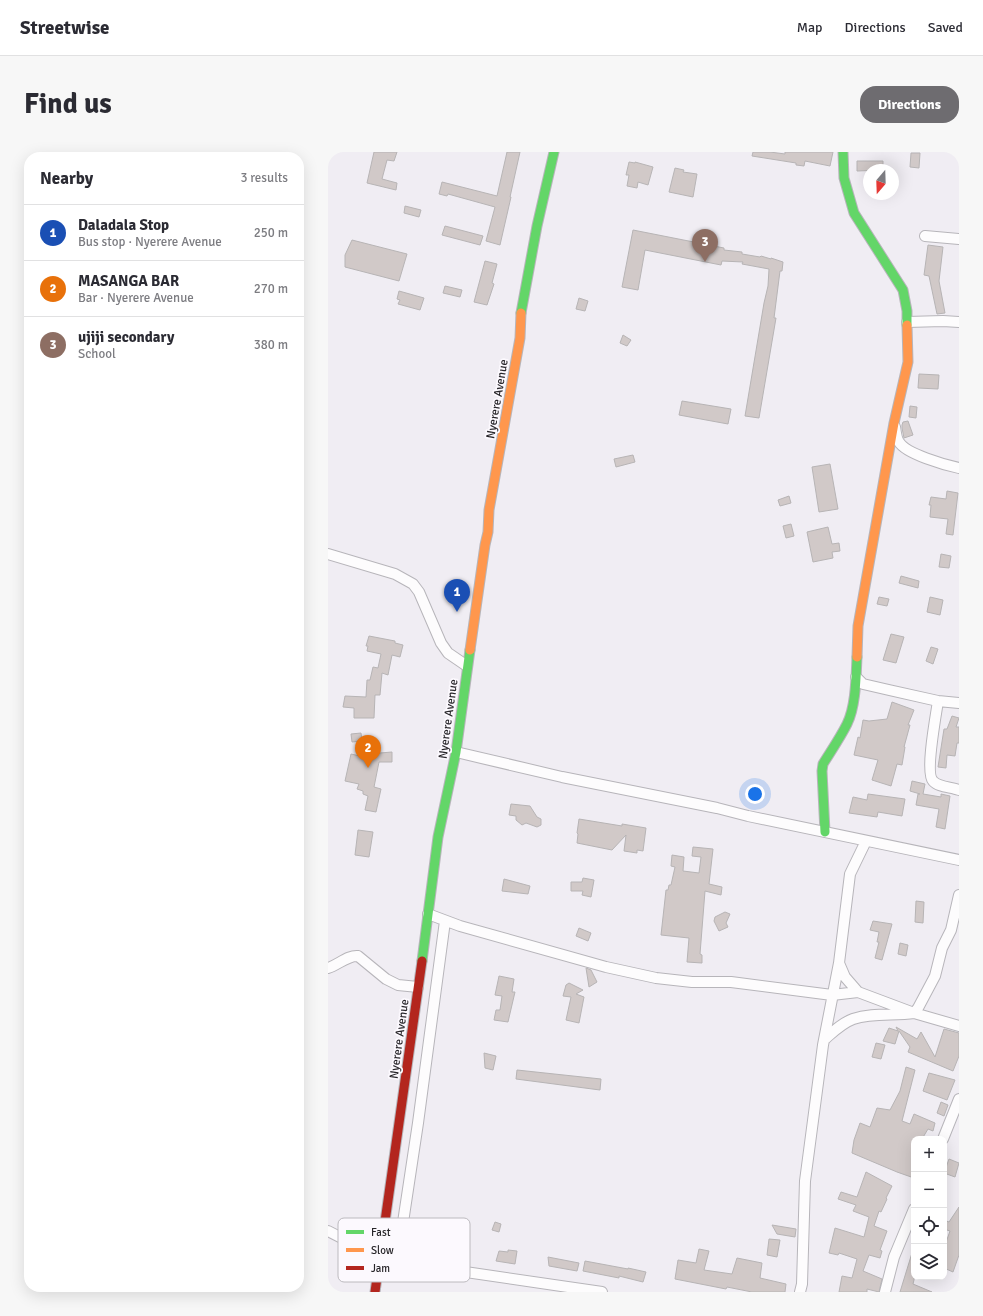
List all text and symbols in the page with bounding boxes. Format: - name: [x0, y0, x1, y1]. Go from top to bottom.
- text: Streetwise: [20, 16, 110, 40]
- text: Map: [797, 19, 823, 36]
- text: Directions: [845, 19, 906, 36]
- text: Saved: [928, 19, 963, 36]
- button: Directions: [860, 86, 959, 123]
- text: Find us: [24, 87, 112, 121]
- north arrow: [863, 164, 899, 200]
- text: Nearby: [40, 168, 93, 189]
- text: 3 results: [240, 170, 288, 186]
- text: Daladala Stop: [78, 216, 169, 234]
- text: 1: [49, 225, 57, 241]
- text: 250 m: [254, 225, 288, 241]
- pin: 3: [692, 229, 718, 262]
- text: Bus stop · Nyerere Avenue: [78, 234, 222, 250]
- text: MASANGA BAR: [78, 272, 179, 290]
- text: 2: [49, 281, 57, 297]
- text: 270 m: [254, 281, 288, 297]
- text: Bar · Nyerere Avenue: [78, 290, 194, 306]
- text: ujiji secondary: [78, 328, 174, 346]
- text: 3: [49, 337, 57, 353]
- text: 380 m: [254, 337, 288, 353]
- text: School: [78, 346, 116, 362]
- street label: Nyerere Avenue: [483, 358, 512, 440]
- pin: 1: [444, 579, 470, 612]
- street label: Nyerere Avenue: [435, 678, 462, 760]
- pin: 2: [355, 735, 381, 768]
- your location: [745, 784, 765, 804]
- street label: Nyerere Avenue: [386, 998, 413, 1080]
- map controls: [911, 1136, 947, 1280]
- button: +: [911, 1136, 947, 1172]
- button: −: [911, 1172, 947, 1208]
- button: locate: [911, 1208, 947, 1244]
- legend: [338, 1218, 470, 1282]
- text: Fast: [371, 1226, 391, 1239]
- text: Slow: [371, 1244, 394, 1257]
- button: layers: [911, 1244, 947, 1280]
- text: Jam: [371, 1262, 390, 1275]

